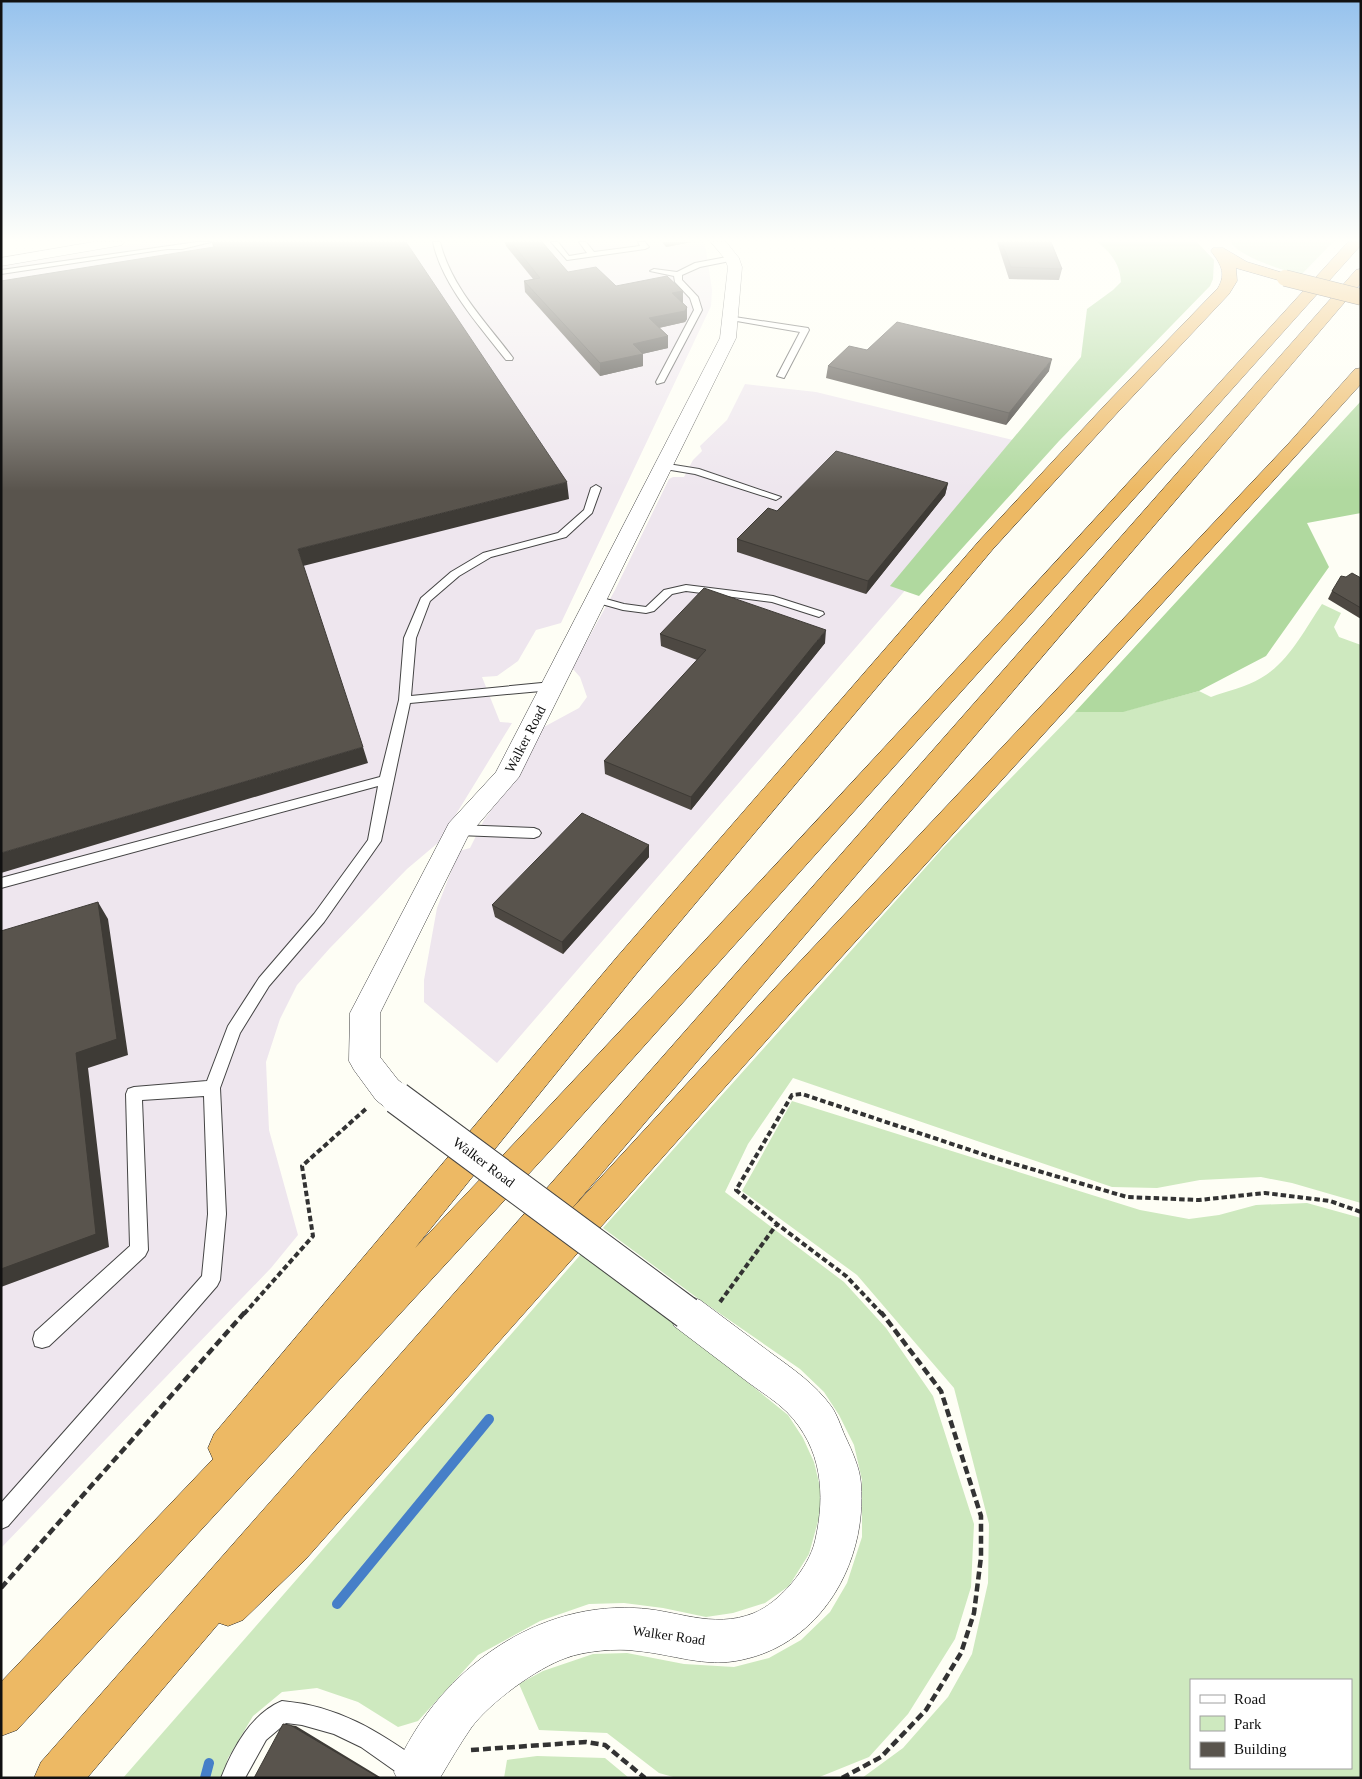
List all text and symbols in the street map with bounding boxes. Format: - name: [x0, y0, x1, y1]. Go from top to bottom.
- street label: Walker Road: [502, 703, 549, 775]
- street label: Walker Road: [450, 1134, 517, 1190]
- street label: Walker Road: [632, 1623, 706, 1648]
- legend: [1190, 1679, 1352, 1769]
- text: Road: [1234, 1691, 1266, 1707]
- text: Park: [1234, 1716, 1262, 1732]
- text: Building: [1234, 1741, 1287, 1757]

